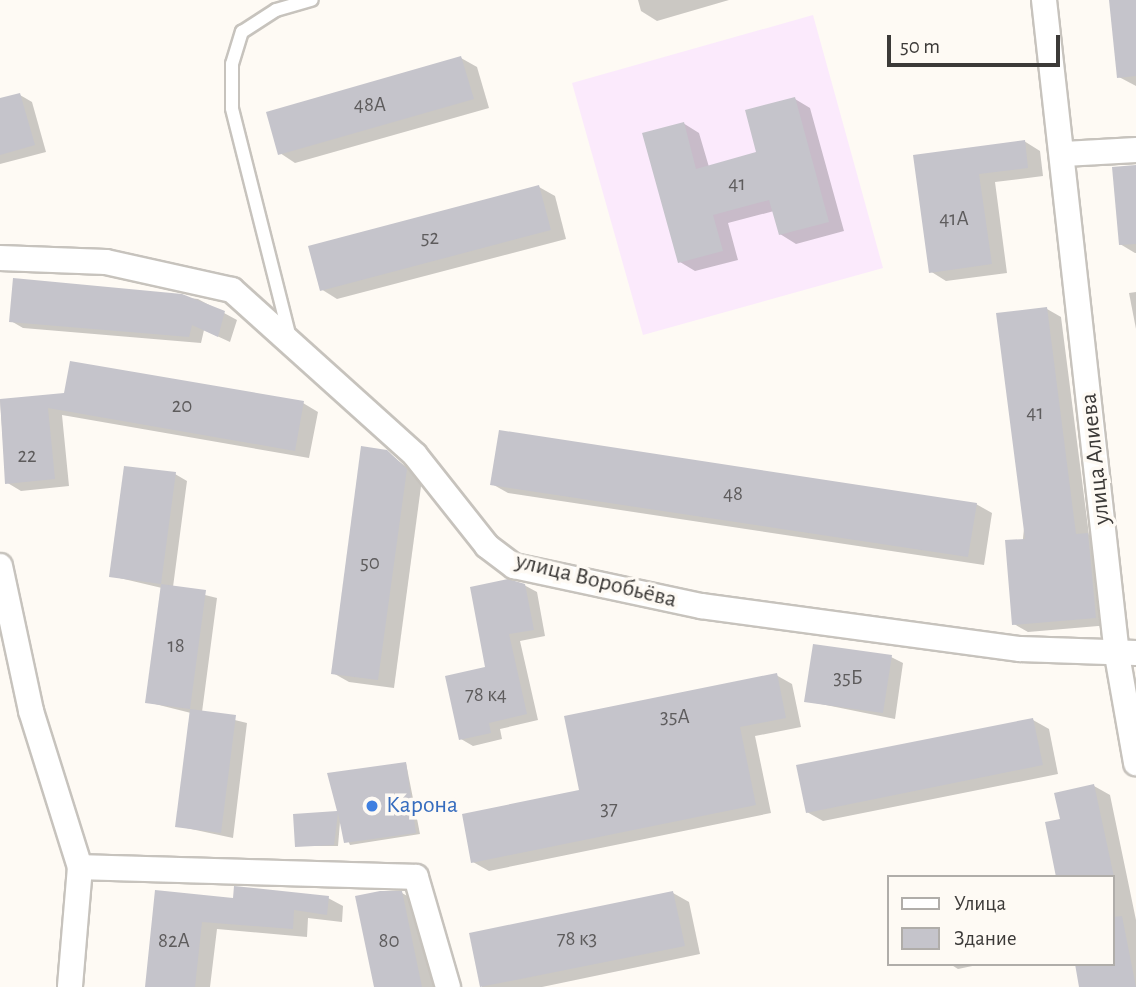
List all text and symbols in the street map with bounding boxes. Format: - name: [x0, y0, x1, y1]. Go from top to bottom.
- scale bar: [891, 21, 1064, 65]
- text: 50 m: [900, 36, 940, 57]
- house number: 48А: [354, 92, 386, 118]
- house number: 41: [728, 171, 746, 197]
- house number: 41А: [939, 206, 969, 232]
- house number: 52: [421, 225, 439, 251]
- street label: улица Алиева: [1075, 392, 1117, 526]
- house number: 20: [172, 393, 192, 419]
- house number: 41: [1026, 400, 1044, 426]
- house number: 22: [17, 443, 37, 469]
- house number: 48: [723, 481, 743, 507]
- street label: улица Воробьёва: [513, 547, 679, 615]
- house number: 50: [360, 550, 380, 576]
- house number: 18: [167, 633, 185, 659]
- house number: 35Б: [833, 665, 863, 691]
- house number: 78 к4: [465, 682, 507, 708]
- house number: 35А: [660, 704, 690, 730]
- place label: Карона: [386, 792, 458, 820]
- house number: 37: [600, 796, 618, 822]
- marker: Карона: [364, 798, 380, 814]
- legend: [888, 875, 1115, 966]
- text: Улица: [954, 893, 1006, 914]
- house number: 78 к3: [557, 926, 597, 952]
- house number: 82А: [158, 928, 190, 954]
- house number: 80: [378, 928, 400, 954]
- text: Здание: [954, 928, 1017, 949]

